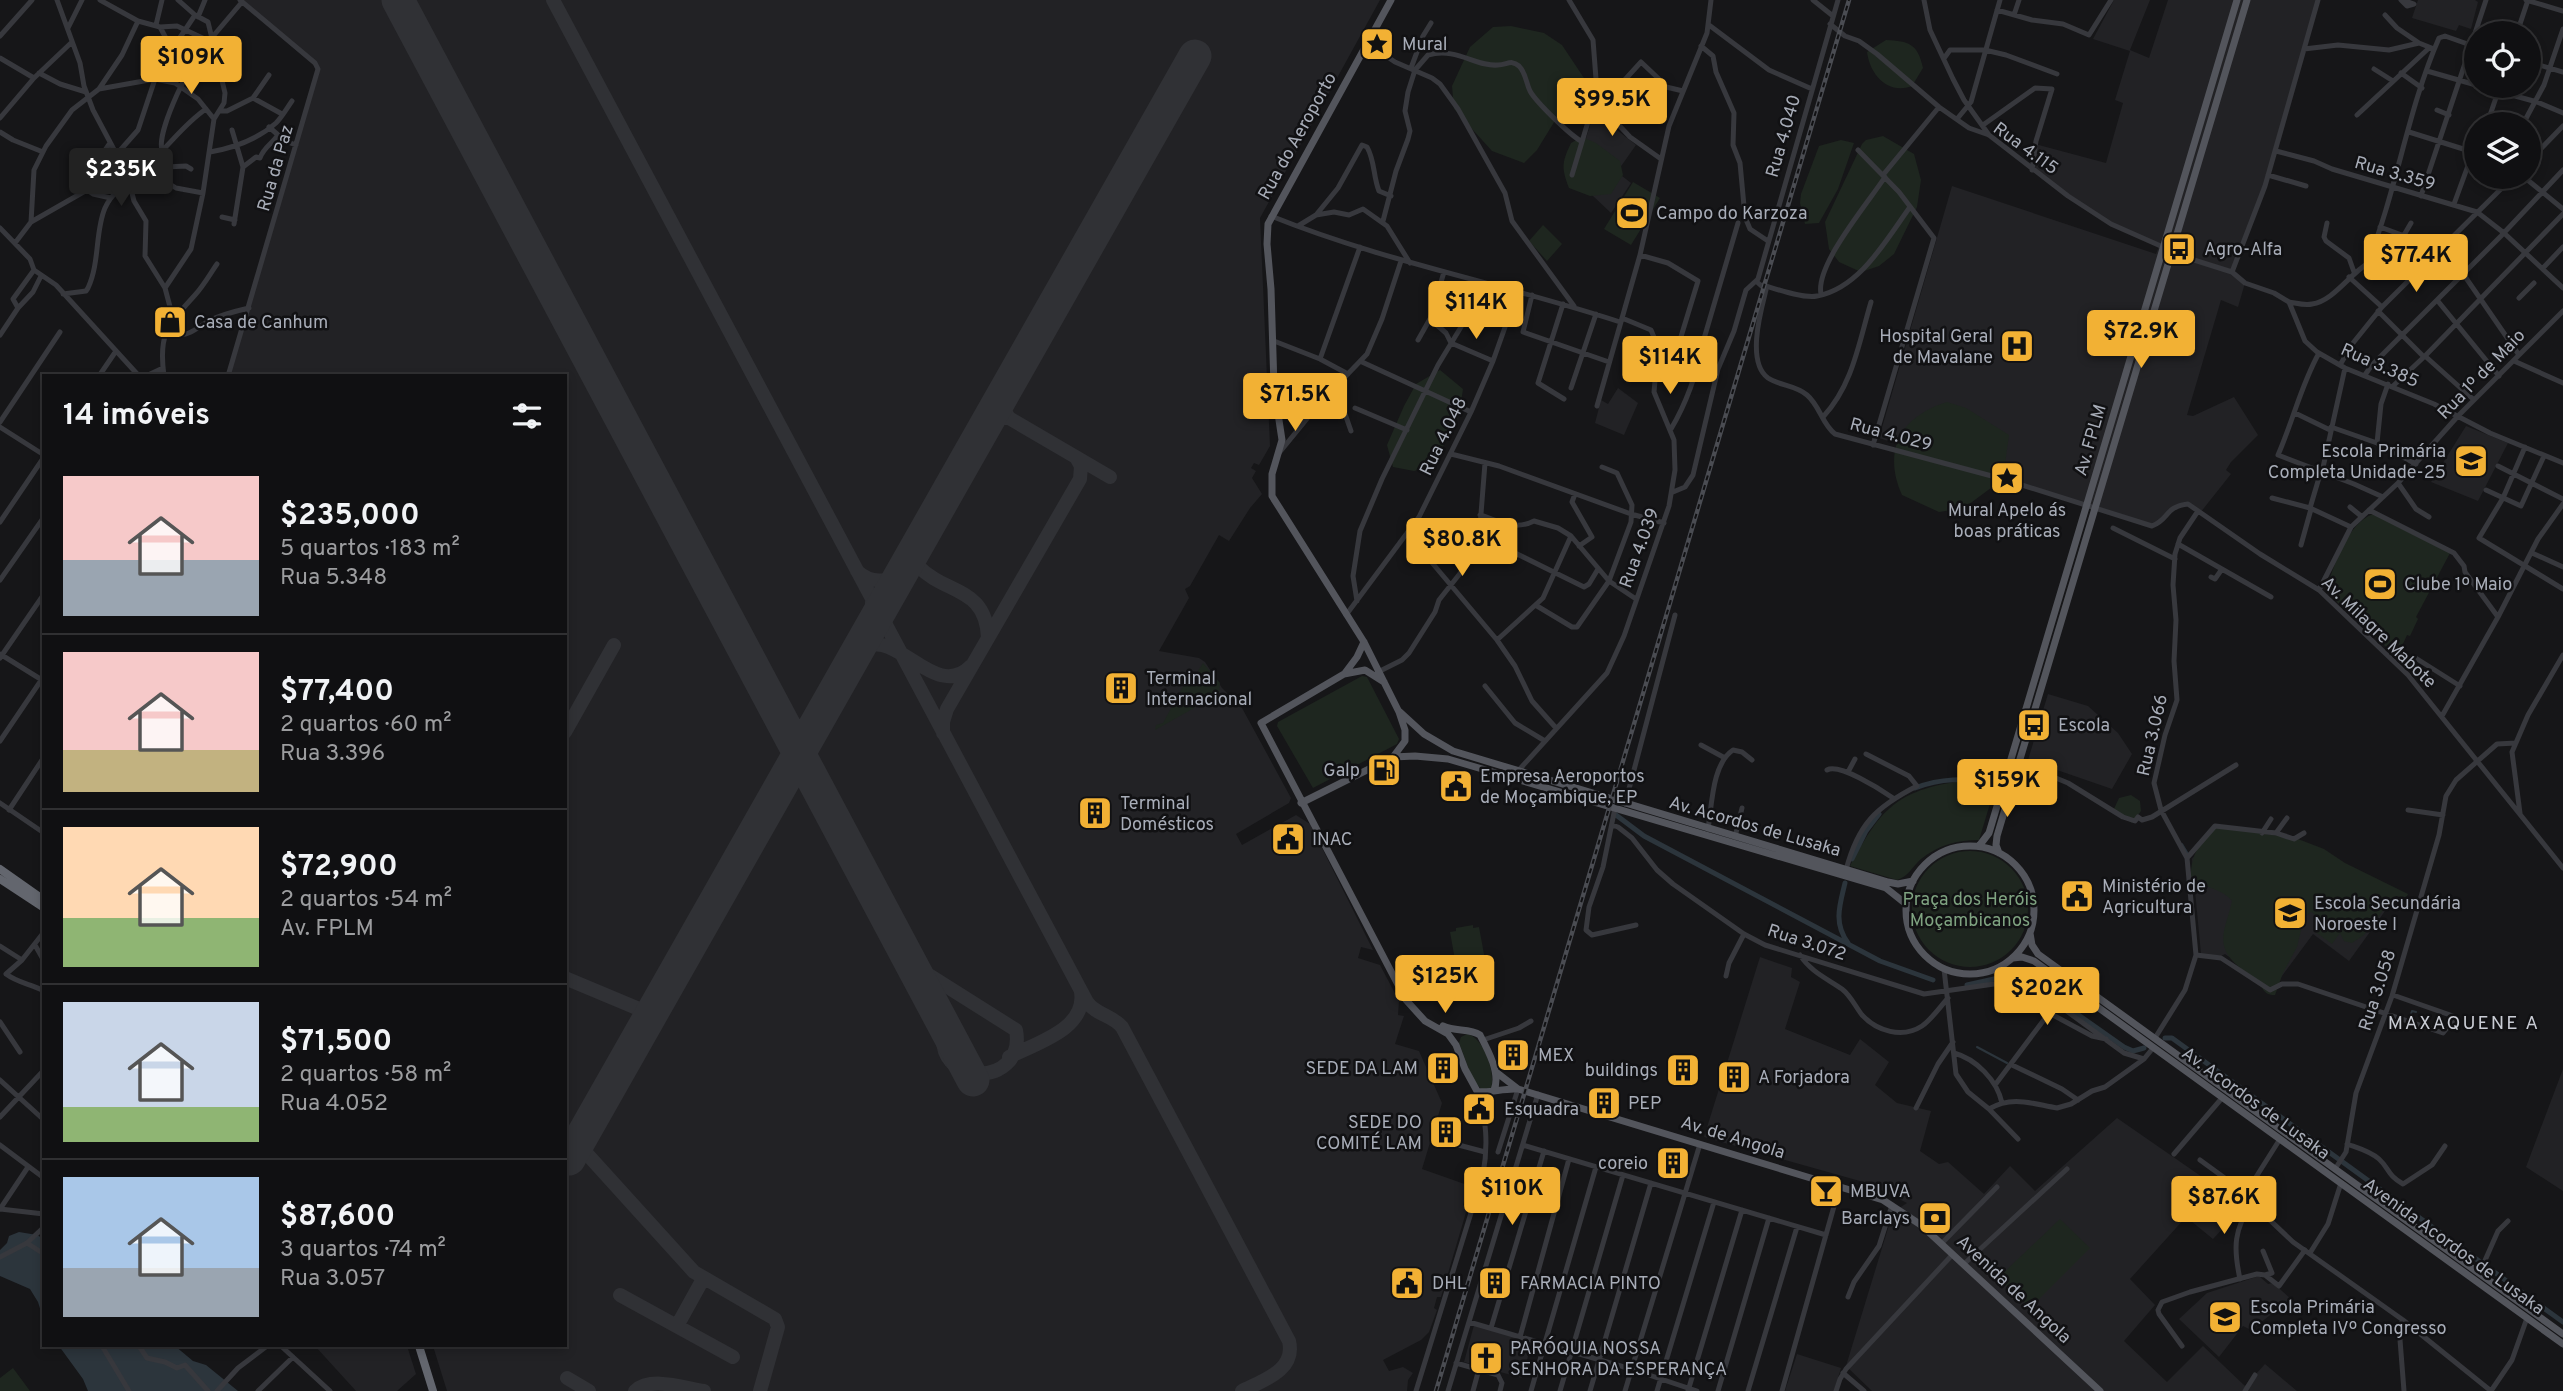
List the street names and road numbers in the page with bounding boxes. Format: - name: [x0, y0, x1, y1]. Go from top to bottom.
- street label: Rua do Aeroporto: [1254, 69, 1343, 204]
- street label: Rua 4.040: [1762, 92, 1807, 181]
- street label: Rua 4.115: [1988, 118, 2062, 181]
- street label: Rua da Paz: [253, 122, 300, 214]
- street label: Rua 3.359: [2352, 152, 2438, 197]
- street label: Rua 1º de Maio: [2433, 325, 2531, 425]
- street label: Rua 3.385: [2337, 339, 2422, 394]
- street label: Rua 4.048: [1415, 394, 1473, 480]
- street label: Av. FPLM: [2070, 402, 2113, 479]
- street label: Rua 4.029: [1847, 413, 1934, 457]
- street label: Rua 4.039: [1615, 505, 1666, 592]
- street label: Av. Milagre Mabote: [2315, 572, 2441, 694]
- street label: Rua 3.066: [2133, 692, 2174, 779]
- street label: Av. Acordos de Lusaka: [1666, 792, 1843, 863]
- street label: Rua 3.072: [1764, 920, 1849, 967]
- street label: Rua 3.058: [2354, 947, 2402, 1034]
- street label: Av. Acordos de Lusaka: [2176, 1043, 2334, 1166]
- street label: Av. de Angola: [1678, 1112, 1787, 1165]
- street label: Avenida Acordos de Lusaka: [2358, 1174, 2548, 1321]
- street label: Avenida de Angola: [1951, 1231, 2075, 1349]

